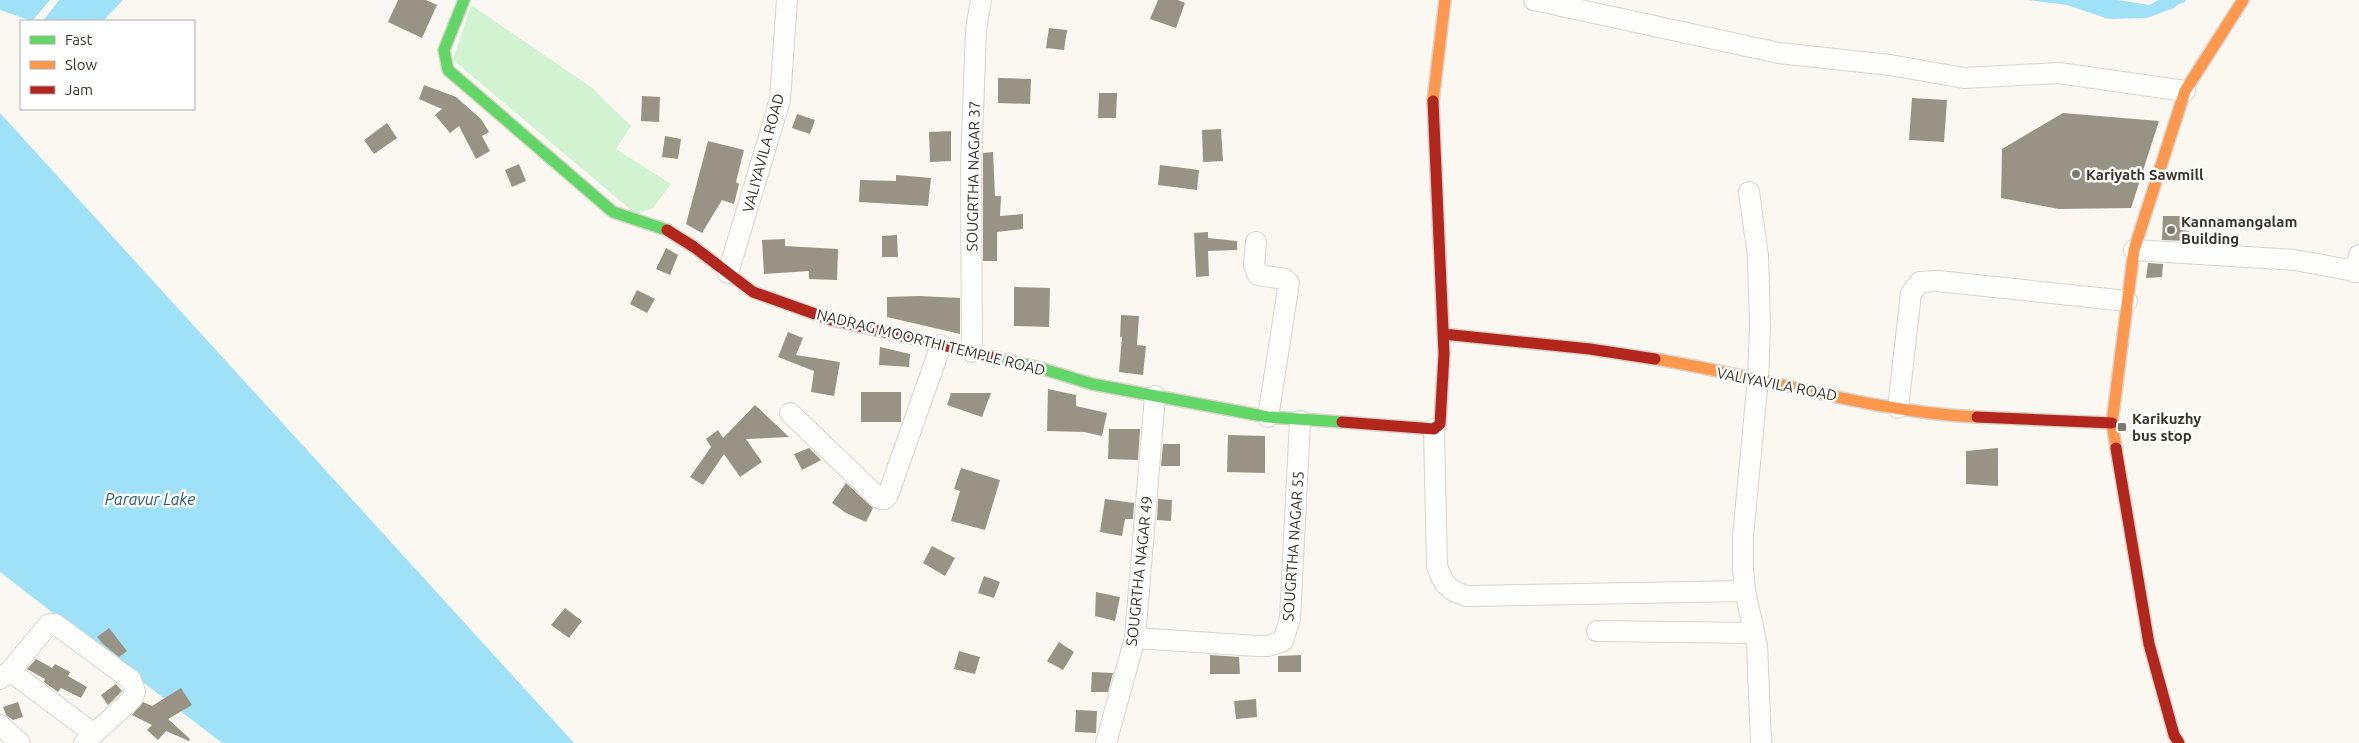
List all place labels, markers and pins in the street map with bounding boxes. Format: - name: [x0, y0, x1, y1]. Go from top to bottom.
- place label: Kariyath Sawmill: [2086, 166, 2204, 183]
- marker: Kariyath Sawmill: [2070, 168, 2082, 180]
- place label: Kannamangalam Building: [2181, 213, 2297, 247]
- marker: Kannamangalam Building: [2165, 224, 2177, 236]
- place label: Karikuzhy bus stop: [2132, 410, 2201, 444]
- marker: Karikuzhy bus stop: [2116, 421, 2128, 433]

